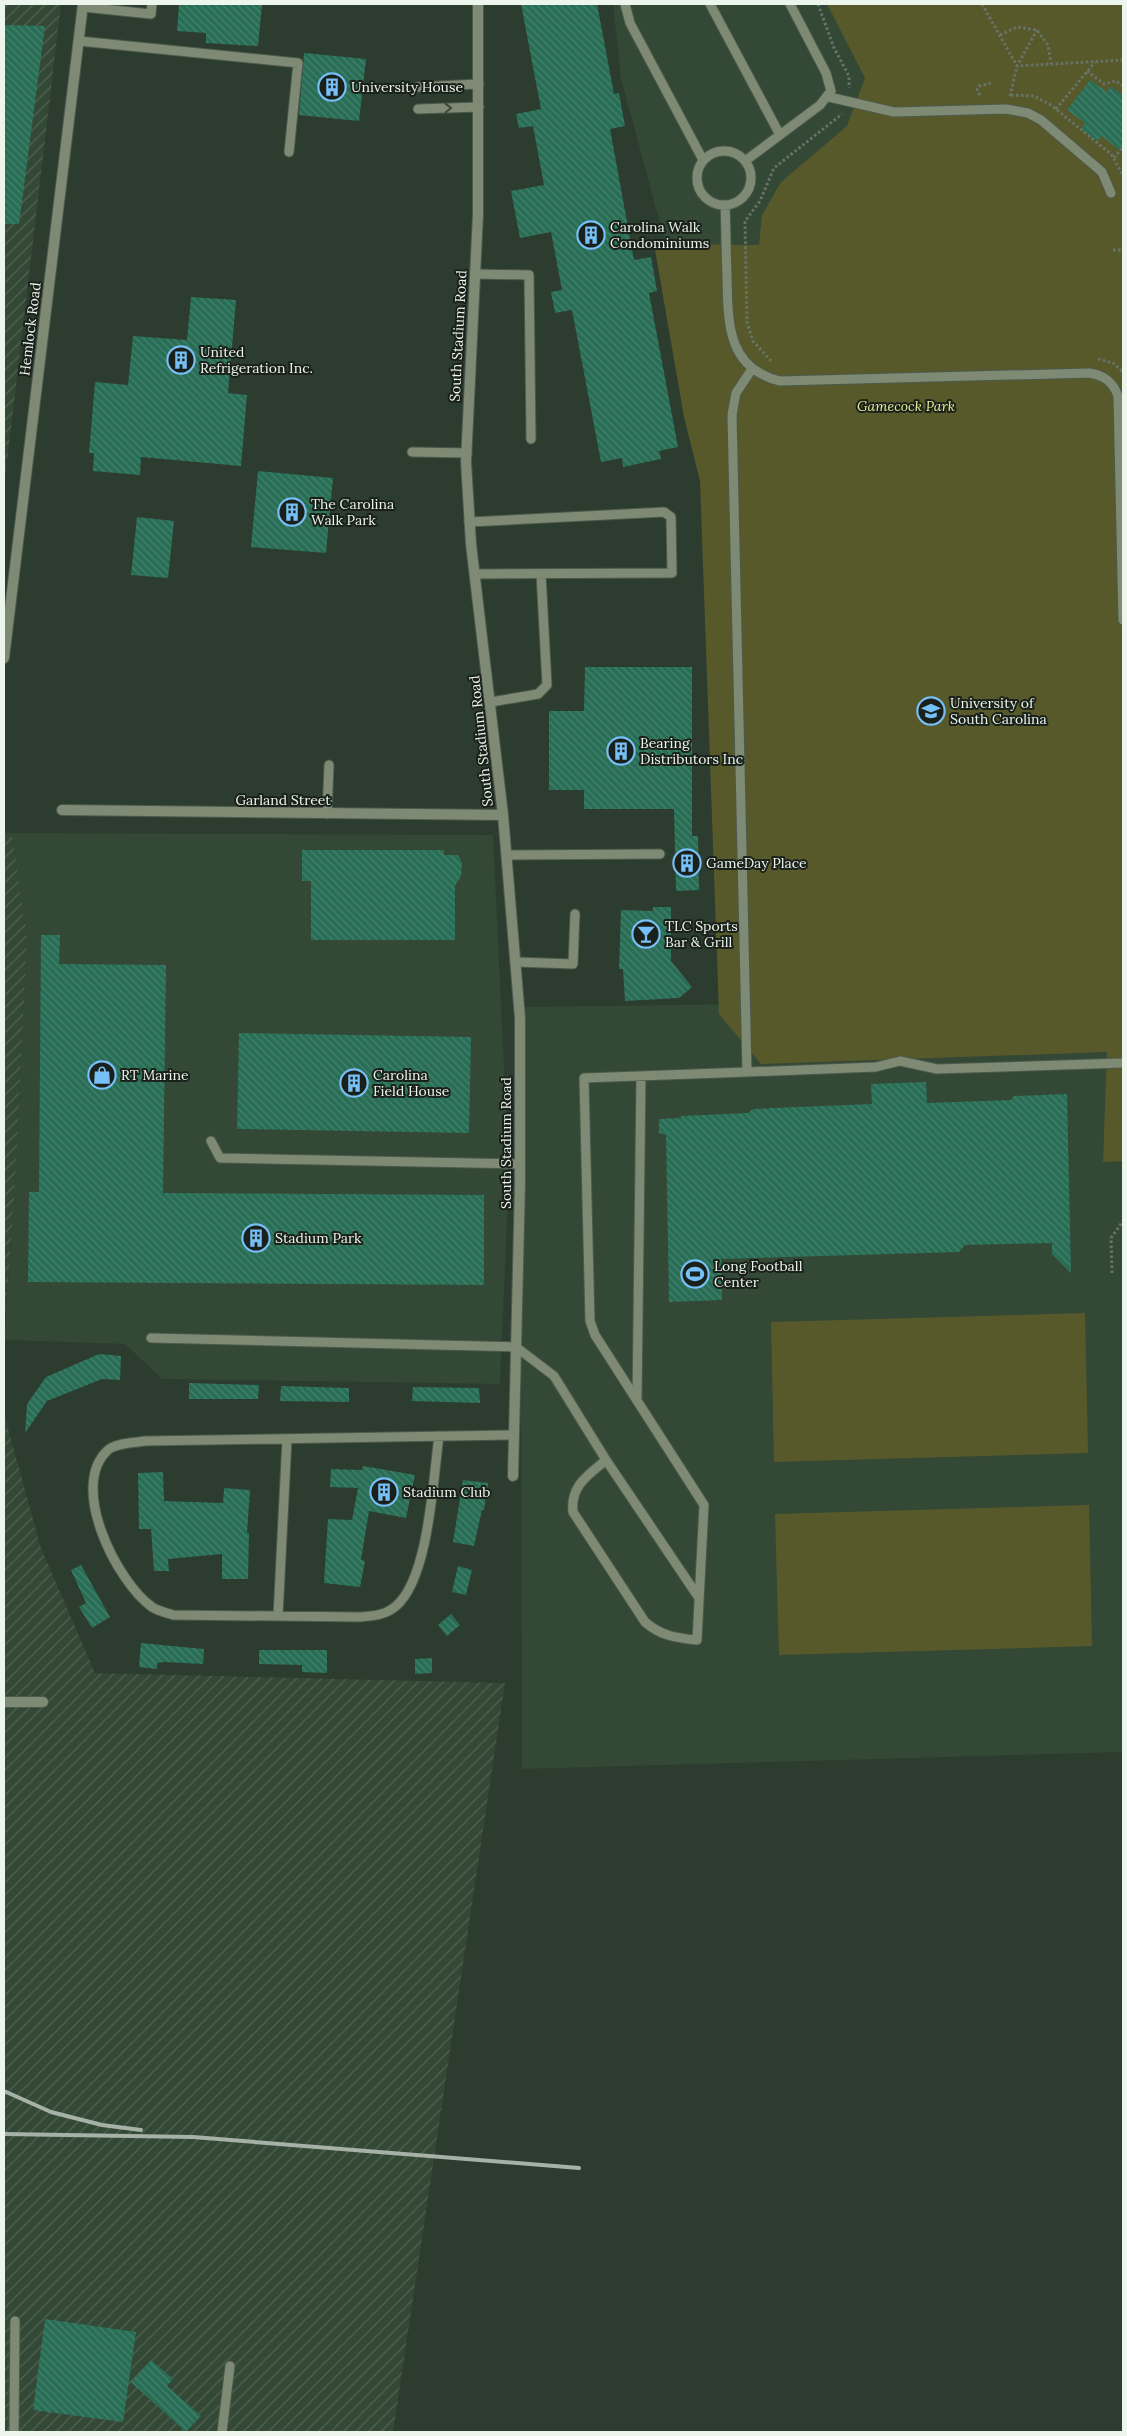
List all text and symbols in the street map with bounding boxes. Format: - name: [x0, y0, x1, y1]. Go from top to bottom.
- building icon: University House: [317, 72, 347, 102]
- place label: University House: [351, 78, 463, 96]
- one-way arrow: [445, 103, 453, 113]
- place label: Carolina Walk Condominiums: [610, 218, 709, 252]
- building icon: Carolina Walk Condominiums: [576, 220, 606, 250]
- street label: South Stadium Road: [446, 270, 470, 402]
- street label: Hemlock Road: [15, 281, 45, 377]
- place label: United Refrigeration Inc.: [200, 343, 313, 377]
- building icon: United Refrigeration Inc.: [166, 345, 196, 375]
- park label: Gamecock Park: [857, 397, 955, 415]
- place label: The Carolina Walk Park: [311, 495, 394, 529]
- building icon: The Carolina Walk Park: [277, 497, 307, 527]
- street label: South Stadium Road: [465, 674, 497, 808]
- place label: University of South Carolina: [950, 694, 1047, 728]
- school or university icon: University of South Carolina: [916, 696, 946, 726]
- place label: Bearing Distributors Inc: [640, 734, 743, 768]
- building icon: Bearing Distributors Inc: [606, 736, 636, 766]
- street label: Garland Street: [235, 791, 331, 809]
- building icon: GameDay Place: [672, 848, 702, 878]
- place label: GameDay Place: [706, 854, 807, 872]
- place label: TLC Sports Bar & Grill: [665, 917, 738, 951]
- bar icon: TLC Sports Bar & Grill: [631, 919, 661, 949]
- shop icon: RT Marine: [87, 1060, 117, 1090]
- place label: RT Marine: [121, 1066, 189, 1084]
- place label: Carolina Field House: [373, 1066, 450, 1100]
- building icon: Carolina Field House: [339, 1068, 369, 1098]
- street label: South Stadium Road: [497, 1077, 515, 1209]
- building icon: Stadium Park: [241, 1223, 271, 1253]
- place label: Stadium Park: [275, 1229, 362, 1247]
- place label: Long Football Center: [714, 1257, 803, 1291]
- sports icon: Long Football Center: [680, 1259, 710, 1289]
- building icon: Stadium Club: [369, 1477, 399, 1507]
- place label: Stadium Club: [403, 1483, 491, 1501]

